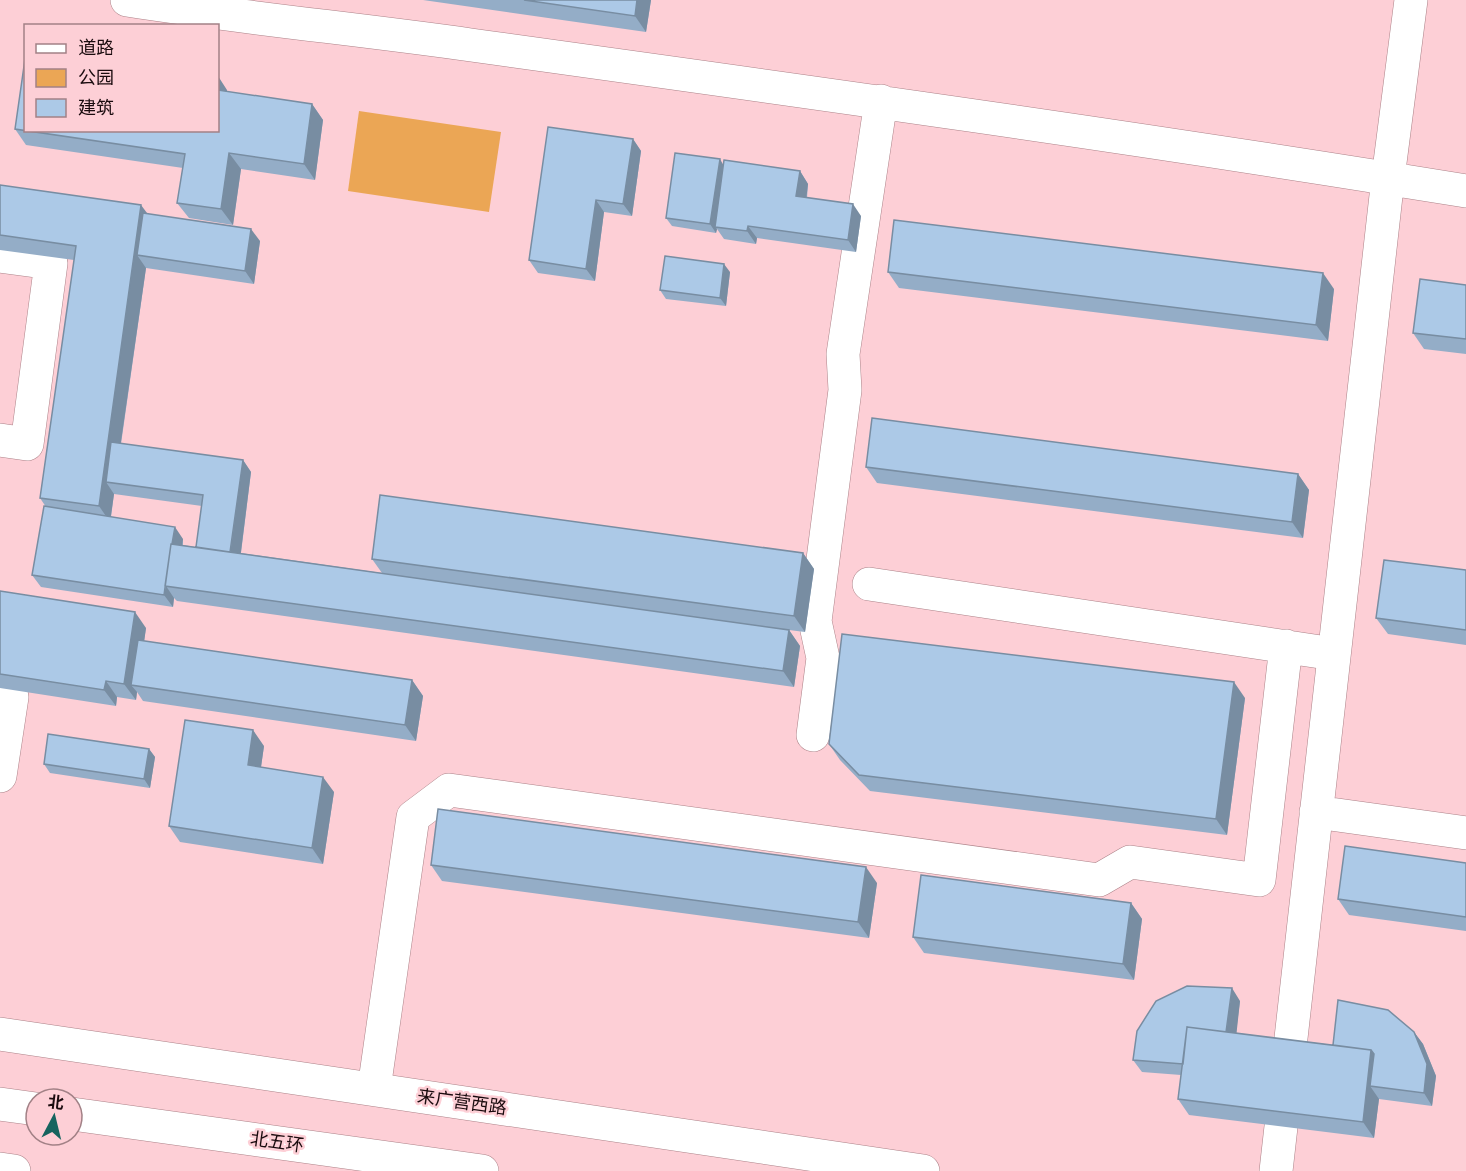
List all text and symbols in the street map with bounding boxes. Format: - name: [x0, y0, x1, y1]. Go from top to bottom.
- legend: [24, 24, 219, 132]
- text: 道路: [78, 38, 114, 59]
- text: 公园: [78, 68, 114, 89]
- text: 建筑: [78, 98, 114, 119]
- street label: 来广营西路: [416, 1086, 508, 1119]
- north arrow: [24, 1087, 84, 1147]
- text: 北: [47, 1093, 65, 1114]
- street label: 北五环: [249, 1128, 305, 1157]

